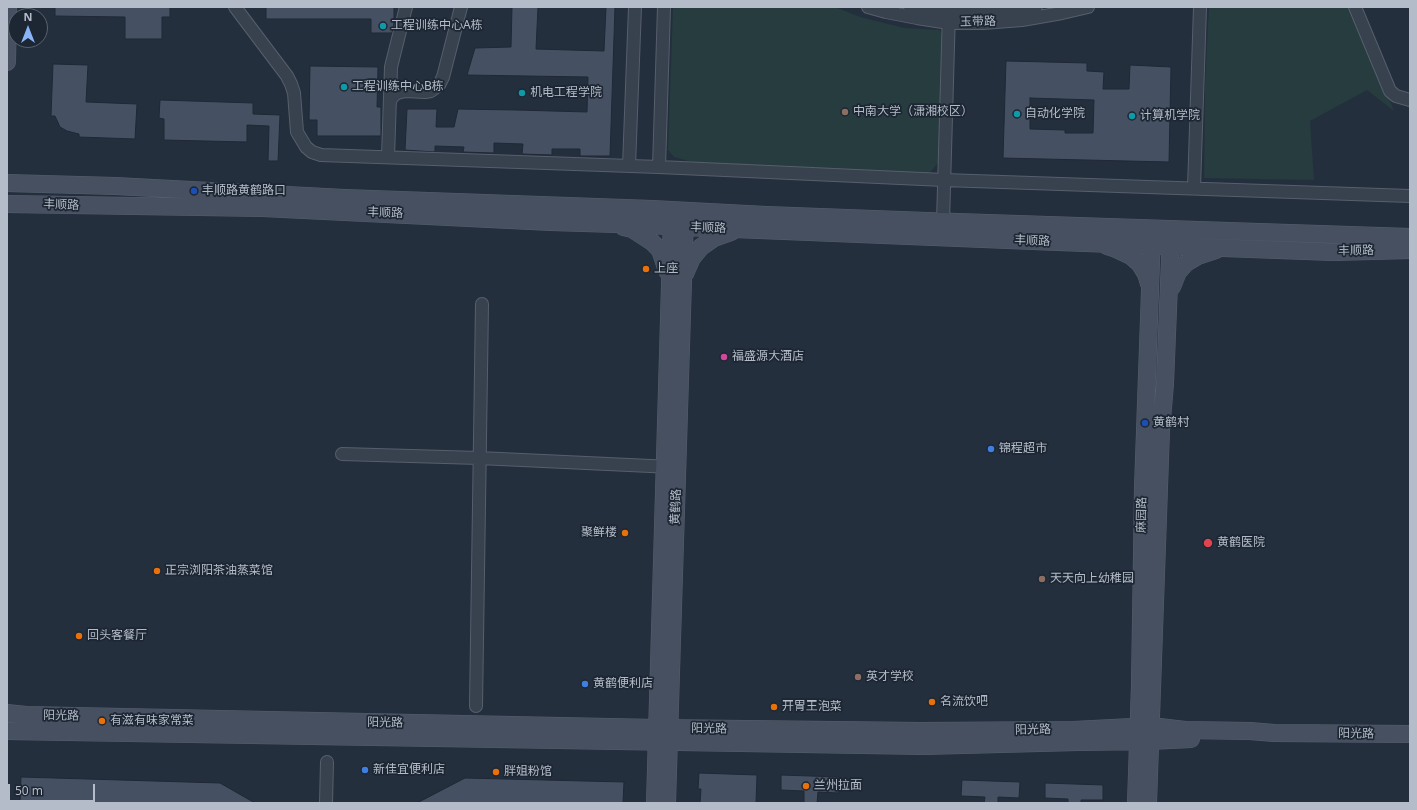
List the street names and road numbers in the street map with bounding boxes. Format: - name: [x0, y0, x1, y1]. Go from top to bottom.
- street label: 玉带路: [960, 14, 996, 30]
- street label: 丰顺路: [43, 197, 79, 213]
- street label: 丰顺路: [367, 205, 403, 221]
- street label: 丰顺路: [690, 220, 726, 236]
- street label: 丰顺路: [1014, 233, 1050, 249]
- street label: 丰顺路: [1338, 243, 1374, 259]
- street label: 黄鹤路: [668, 489, 684, 525]
- street label: 麻园路: [1134, 497, 1150, 533]
- street label: 阳光路: [43, 708, 79, 724]
- street label: 阳光路: [367, 715, 403, 731]
- street label: 阳光路: [691, 721, 727, 737]
- street label: 阳光路: [1015, 722, 1051, 738]
- street label: 阳光路: [1338, 726, 1374, 742]

